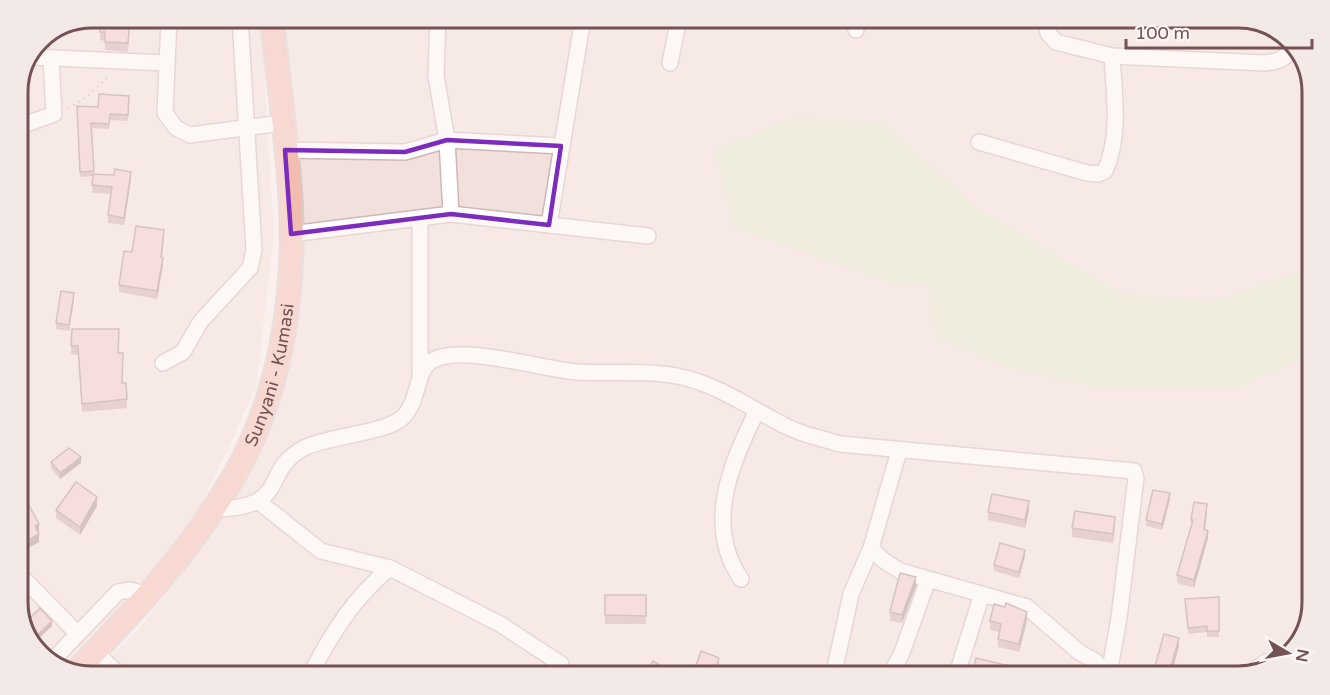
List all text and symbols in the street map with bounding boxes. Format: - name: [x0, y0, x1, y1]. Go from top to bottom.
- scale bar: [1126, 12, 1312, 50]
- text: 100 m: [1135, 22, 1190, 44]
- street label: Sunyani - Kumasi: [240, 302, 299, 450]
- north arrow: [1258, 623, 1318, 683]
- text: N: [1291, 647, 1313, 663]

